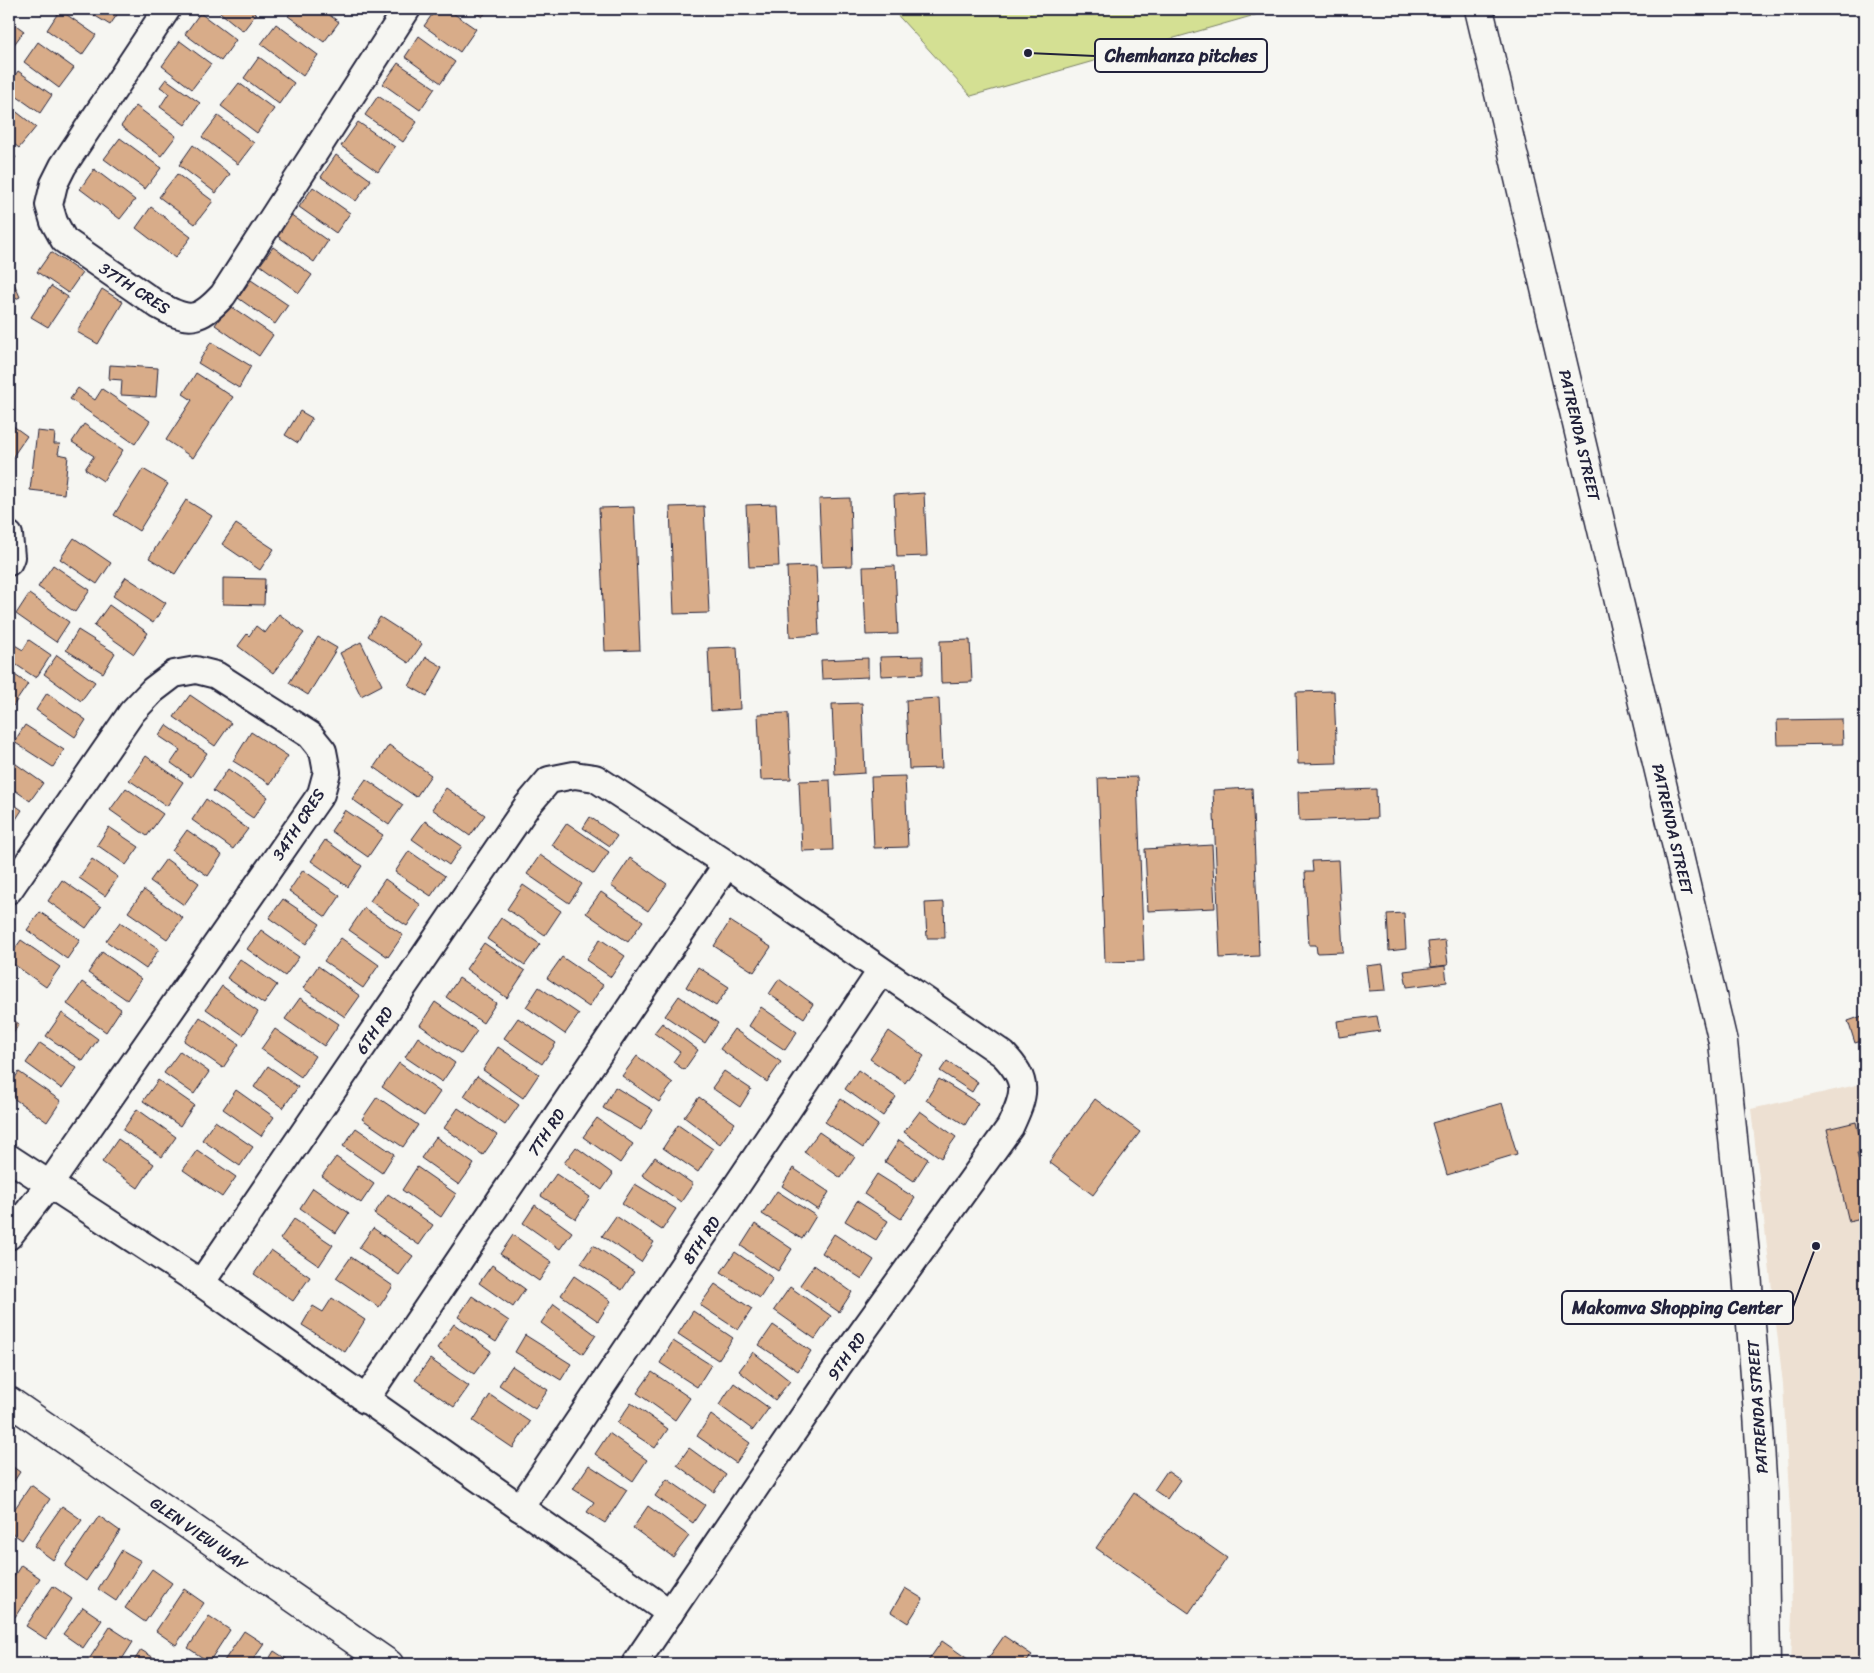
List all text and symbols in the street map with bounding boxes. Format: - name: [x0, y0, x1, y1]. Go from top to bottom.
- callout: Chemhanza pitches: [1095, 39, 1267, 72]
- text: Chemhanza pitches: [1104, 40, 1258, 72]
- street label: 37TH CRES: [93, 254, 176, 323]
- street label: PATRENDA STREET: [1550, 367, 1609, 505]
- street label: PATRENDA STREET: [1643, 761, 1702, 899]
- street label: 34TH CRES: [264, 782, 333, 866]
- street label: 6TH RD: [348, 1000, 401, 1060]
- street label: 7TH RD: [520, 1102, 573, 1162]
- street label: 8TH RD: [675, 1210, 729, 1270]
- callout: Makomva Shopping Center: [1562, 1291, 1793, 1324]
- text: Makomva Shopping Center: [1571, 1292, 1784, 1324]
- street label: 9TH RD: [819, 1326, 874, 1386]
- street label: PATRENDA STREET: [1738, 1338, 1777, 1475]
- street label: GLEN VIEW WAY: [144, 1489, 255, 1579]

